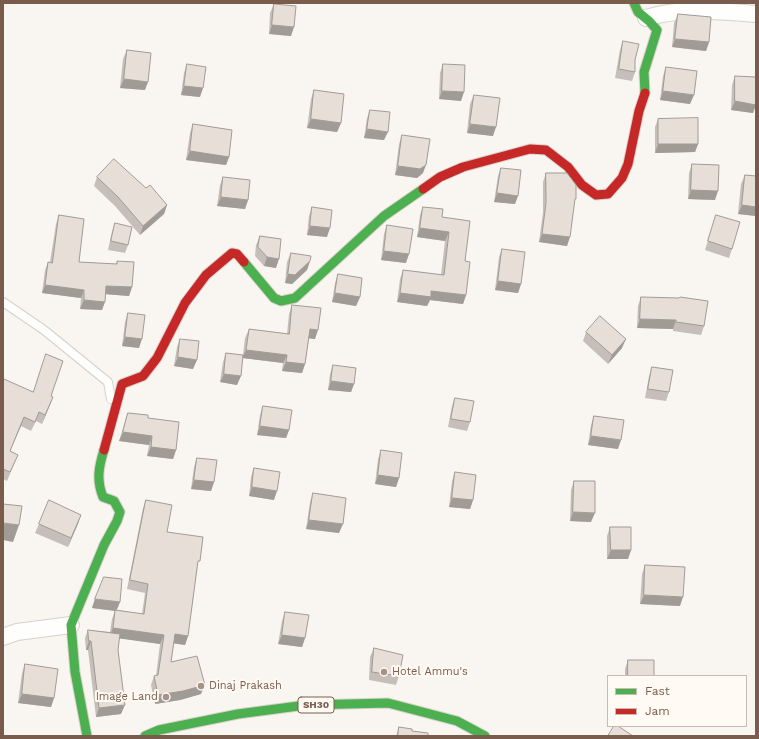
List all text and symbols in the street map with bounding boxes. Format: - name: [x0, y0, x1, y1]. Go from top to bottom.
- place label: Hotel Ammu's: [392, 665, 468, 679]
- marker: Hotel Ammu's: [379, 667, 389, 677]
- legend: [607, 675, 747, 727]
- place label: Dinaj Prakash: [209, 679, 282, 693]
- marker: Dinaj Prakash: [196, 681, 206, 691]
- text: Fast: [645, 684, 670, 698]
- place label: Image Land: [96, 690, 158, 704]
- marker: Image Land: [161, 692, 171, 702]
- road number: SH30: [298, 697, 334, 713]
- text: Jam: [645, 704, 670, 718]

